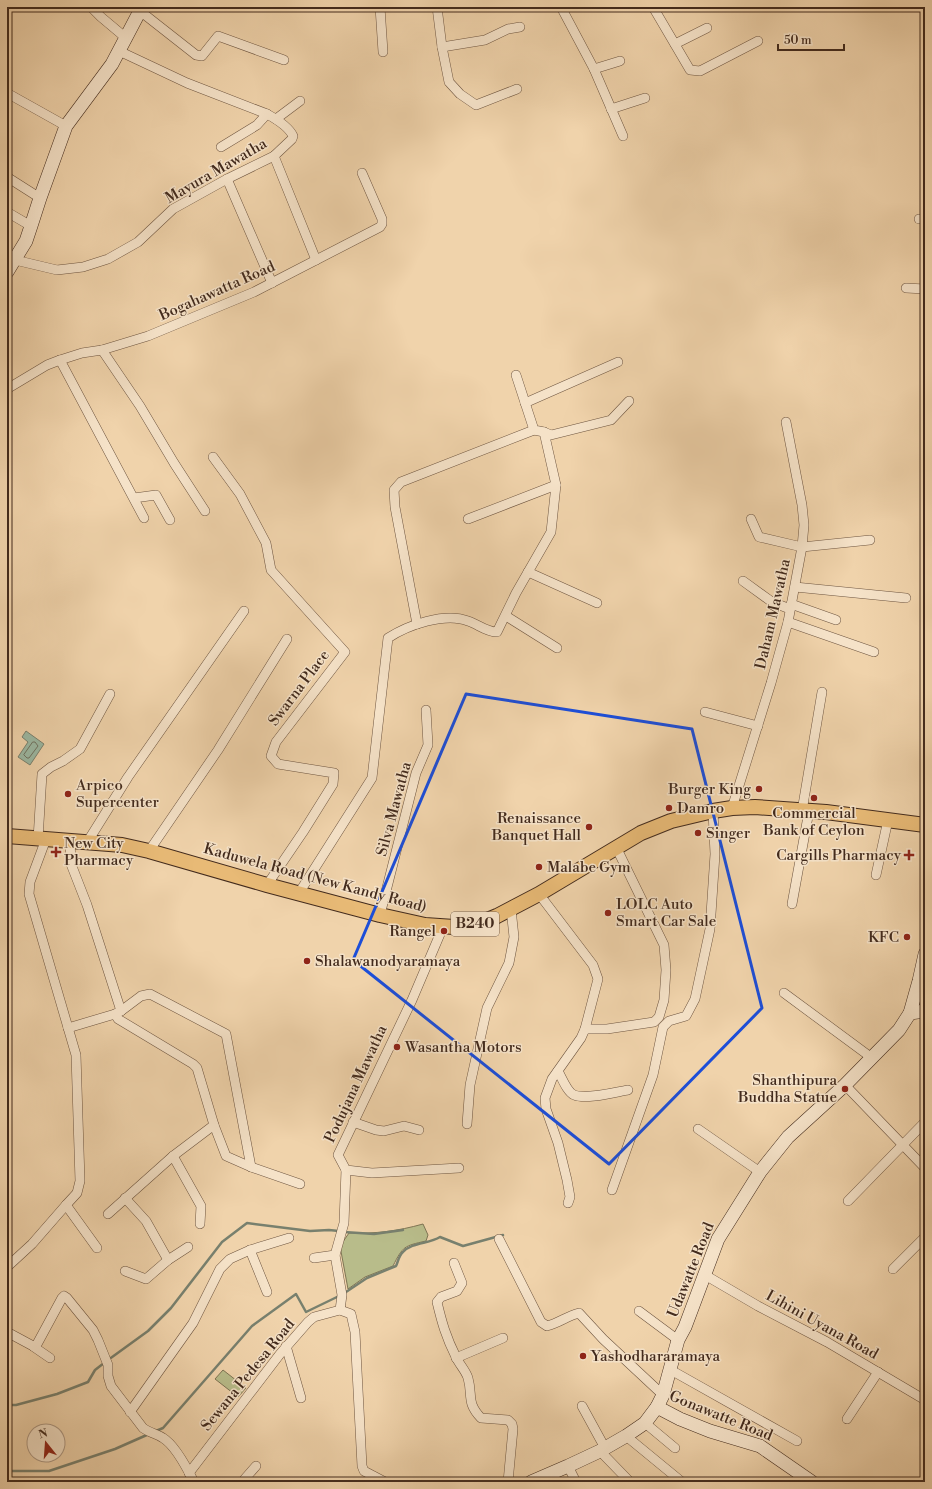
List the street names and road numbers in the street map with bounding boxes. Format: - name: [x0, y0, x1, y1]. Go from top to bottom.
- street label: Mayura Mawatha: [162, 134, 271, 208]
- street label: Bogahawatta Road: [155, 257, 278, 326]
- street label: Daham Mawatha: [751, 557, 795, 671]
- street label: Swarna Place: [264, 646, 334, 730]
- street label: Silva Mawatha: [372, 759, 416, 858]
- street label: Kaduwela Road (New Kandy Road): [201, 839, 429, 917]
- road number: B240: [451, 912, 499, 936]
- street label: Podujana Mawatha: [320, 1022, 392, 1146]
- street label: Udawatte Road: [663, 1219, 719, 1320]
- street label: Lihini Uyana Road: [762, 1286, 882, 1364]
- street label: Sewana Pedesa Road: [197, 1315, 299, 1435]
- street label: Gonawatte Road: [666, 1387, 776, 1446]

